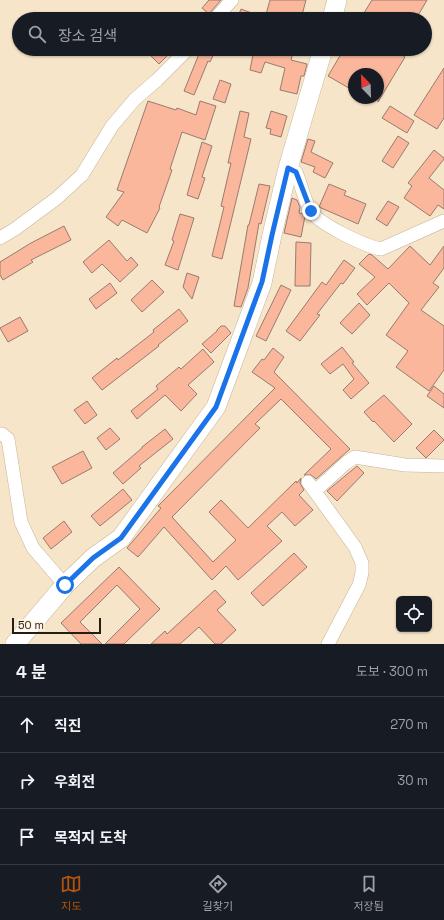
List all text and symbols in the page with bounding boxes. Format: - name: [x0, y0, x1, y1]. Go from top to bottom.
- search box: [12, 12, 432, 56]
- icon: search: [26, 23, 48, 45]
- text: 장소 검색: [58, 26, 117, 45]
- north arrow: [348, 68, 384, 104]
- route end: [302, 202, 320, 220]
- route start: [56, 576, 74, 594]
- map controls: [396, 596, 432, 632]
- button: locate: [396, 596, 432, 632]
- scale bar: [12, 616, 101, 635]
- text: 50 m: [18, 618, 44, 632]
- text: 4 분: [16, 661, 47, 683]
- text: 도보 · 300 m: [356, 663, 428, 680]
- icon: ahead: [16, 714, 38, 736]
- text: 직진: [54, 716, 82, 735]
- text: 270 m: [390, 716, 428, 733]
- icon: right: [16, 770, 38, 792]
- text: 우회전: [54, 772, 95, 791]
- text: 30 m: [397, 772, 428, 789]
- icon: arrive: [16, 826, 38, 848]
- text: 목적지 도착: [54, 828, 127, 847]
- tab: 지도: [60, 873, 82, 913]
- tab: 길찾기: [203, 873, 233, 913]
- tab: 저장됨: [353, 873, 384, 913]

